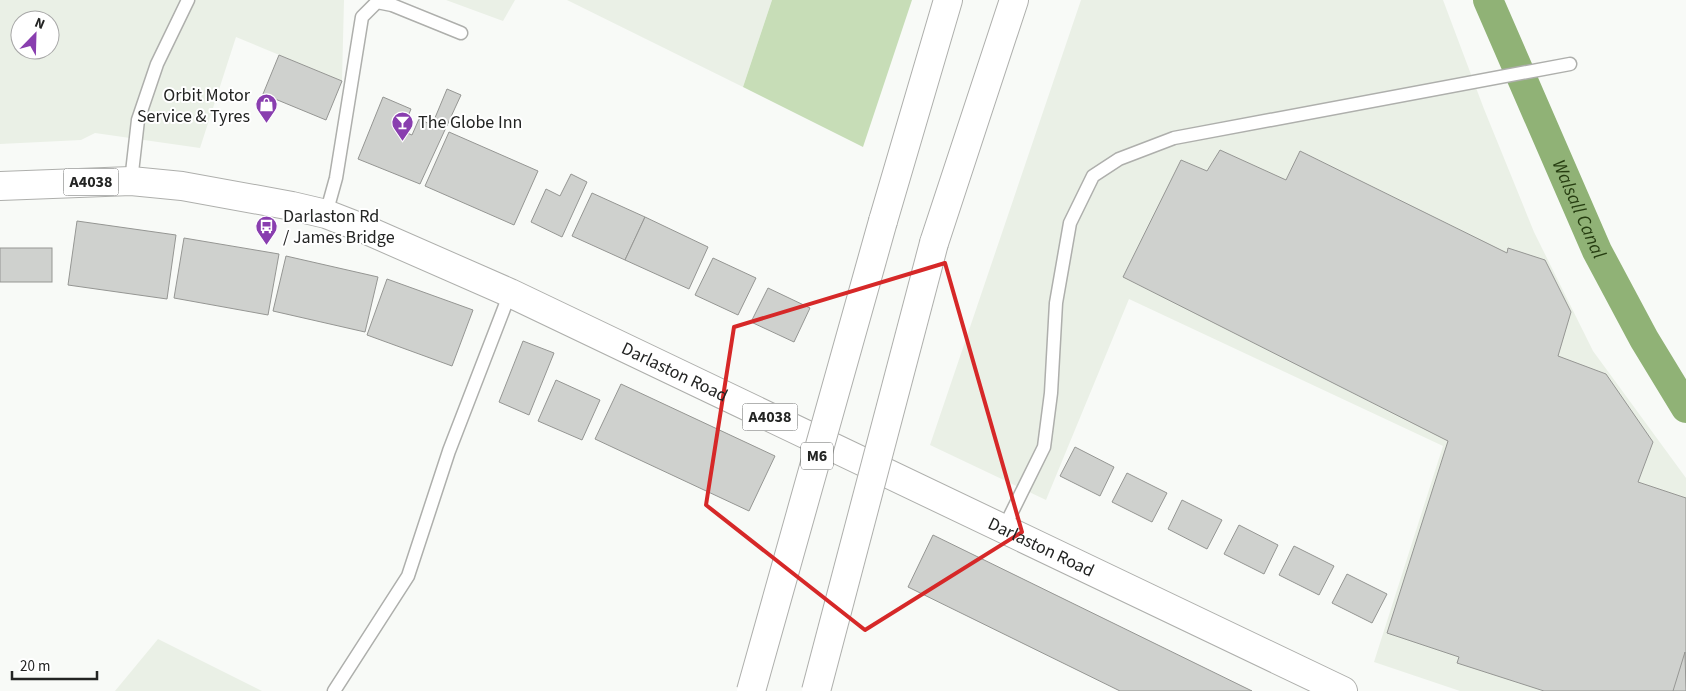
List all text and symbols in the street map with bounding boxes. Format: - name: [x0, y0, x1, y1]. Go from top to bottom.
- north arrow: [10, 10, 60, 60]
- text: N: [31, 13, 48, 35]
- place label: Orbit Motor Service & Tyres: [137, 83, 251, 129]
- shop icon: Orbit Motor Service & Tyres: [254, 93, 278, 124]
- bar icon: The Globe Inn: [390, 110, 414, 141]
- place label: The Globe Inn: [418, 110, 522, 135]
- water label: Walsall Canal: [1545, 155, 1612, 264]
- road number: A4038: [64, 168, 118, 196]
- place label: Darlaston Rd / James Bridge: [283, 204, 395, 250]
- bus stop icon: Darlaston Rd / James Bridge: [255, 214, 279, 245]
- street label: Darlaston Road: [618, 336, 732, 408]
- road number: A4038: [742, 404, 798, 431]
- road number: M6: [801, 442, 833, 470]
- street label: Darlaston Road: [984, 511, 1098, 583]
- scale bar: [12, 648, 98, 680]
- text: 20 m: [20, 656, 50, 677]

